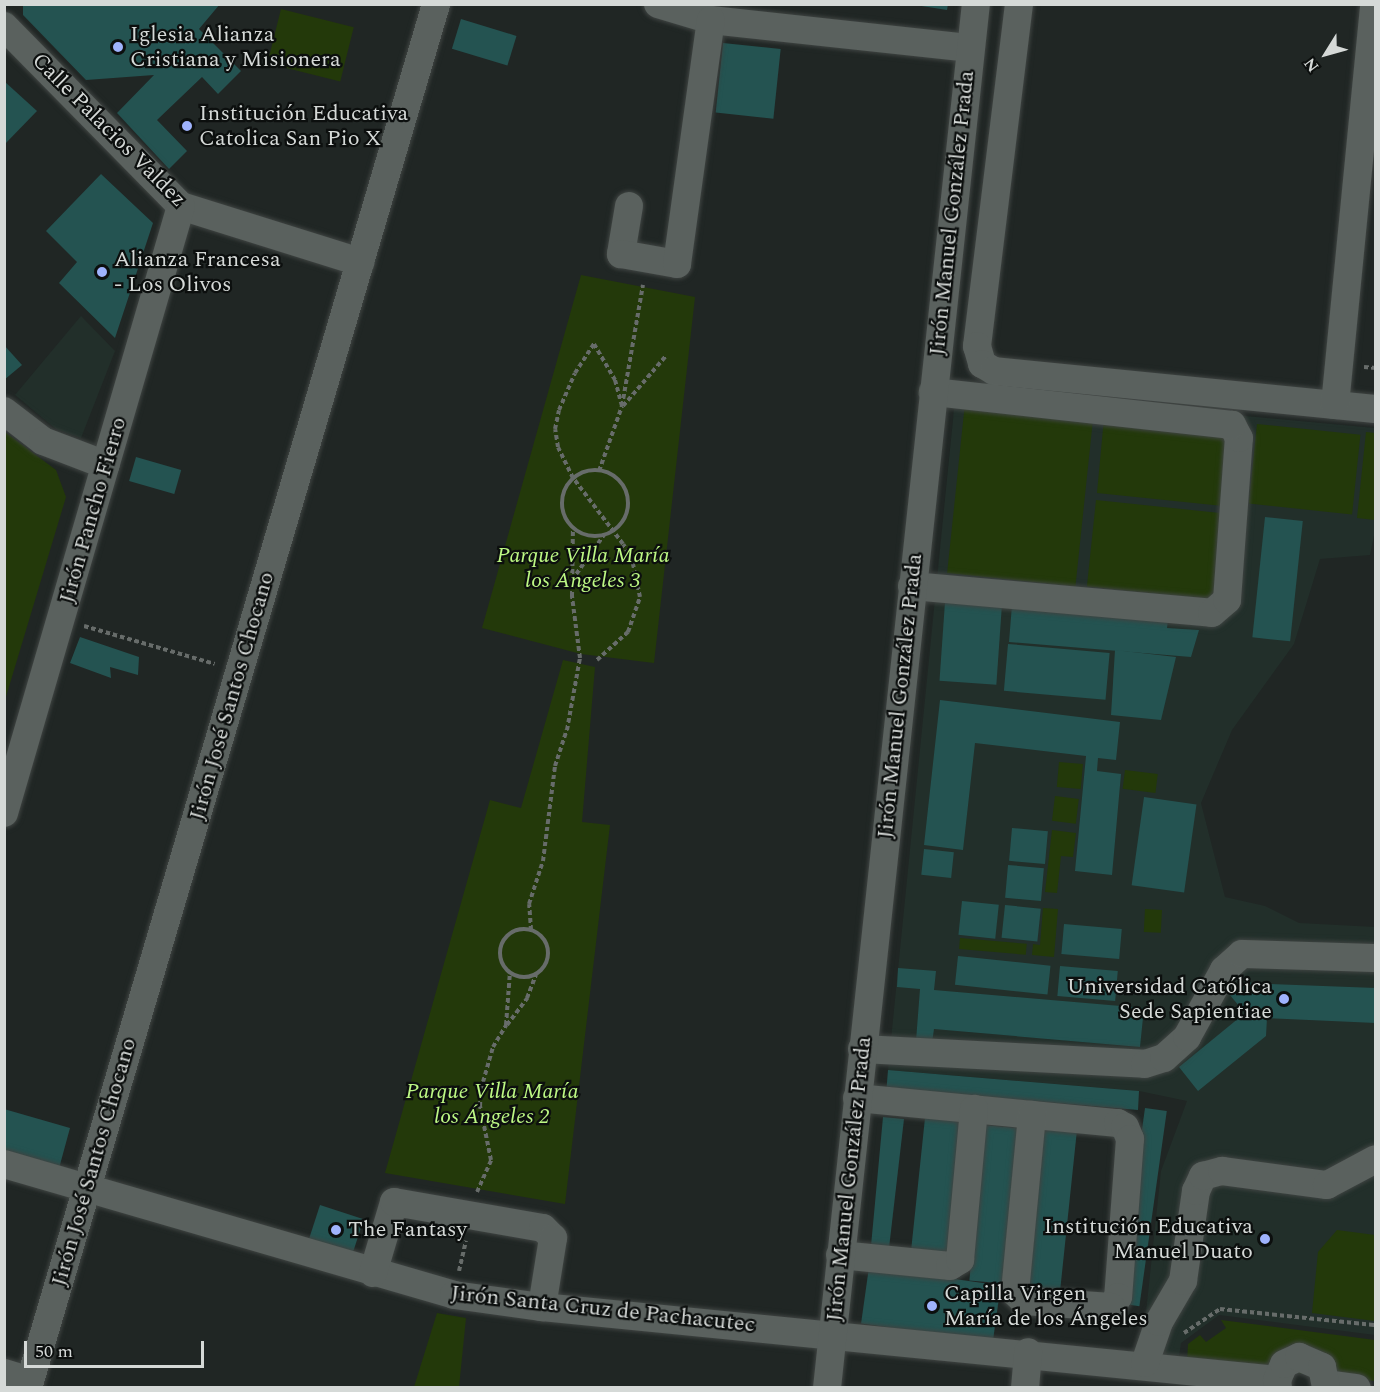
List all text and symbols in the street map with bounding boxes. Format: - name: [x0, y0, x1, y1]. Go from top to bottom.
- place label: Iglesia Alianza Cristiana y Misionera: [130, 21, 341, 72]
- north arrow: [1296, 24, 1356, 84]
- marker: Iglesia Alianza Cristiana y Misionera: [111, 40, 125, 54]
- street label: Calle Palacios Valdez: [26, 47, 192, 213]
- text: N: [1298, 52, 1325, 77]
- street label: Jirón Manuel González Prada: [924, 69, 980, 357]
- place label: Institución Educativa Catolica San Pio X: [199, 100, 408, 152]
- marker: Institución Educativa Catolica San Pio X: [180, 119, 194, 133]
- place label: Alianza Francesa - Los Olivos: [114, 246, 281, 298]
- marker: Alianza Francesa - Los Olivos: [95, 265, 109, 279]
- street label: Jirón Pancho Fierro: [54, 414, 132, 606]
- park label: Parque Villa María los Ángeles 3: [496, 542, 670, 594]
- street label: Jirón Manuel González Prada: [872, 552, 928, 840]
- street label: Jirón José Santos Chocano: [184, 569, 280, 823]
- place label: Universidad Católica Sede Sapientiae: [1067, 973, 1272, 1024]
- marker: Universidad Católica Sede Sapientiae: [1277, 992, 1291, 1006]
- street label: Jirón José Santos Chocano: [46, 1035, 142, 1289]
- street label: Jirón Manuel González Prada: [821, 1035, 877, 1323]
- park label: Parque Villa María los Ángeles 2: [405, 1078, 579, 1130]
- place label: Institución Educativa Manuel Duato: [1044, 1213, 1253, 1264]
- place label: The Fantasy: [348, 1217, 467, 1243]
- marker: The Fantasy: [329, 1223, 343, 1237]
- marker: Institución Educativa Manuel Duato: [1258, 1232, 1272, 1246]
- street label: Jirón Santa Cruz de Pachacutec: [450, 1280, 756, 1338]
- place label: Capilla Virgen María de los Ángeles: [944, 1280, 1148, 1332]
- marker: Capilla Virgen María de los Ángeles: [925, 1299, 939, 1313]
- scale bar: [27, 1329, 207, 1367]
- text: 50 m: [35, 1338, 73, 1365]

